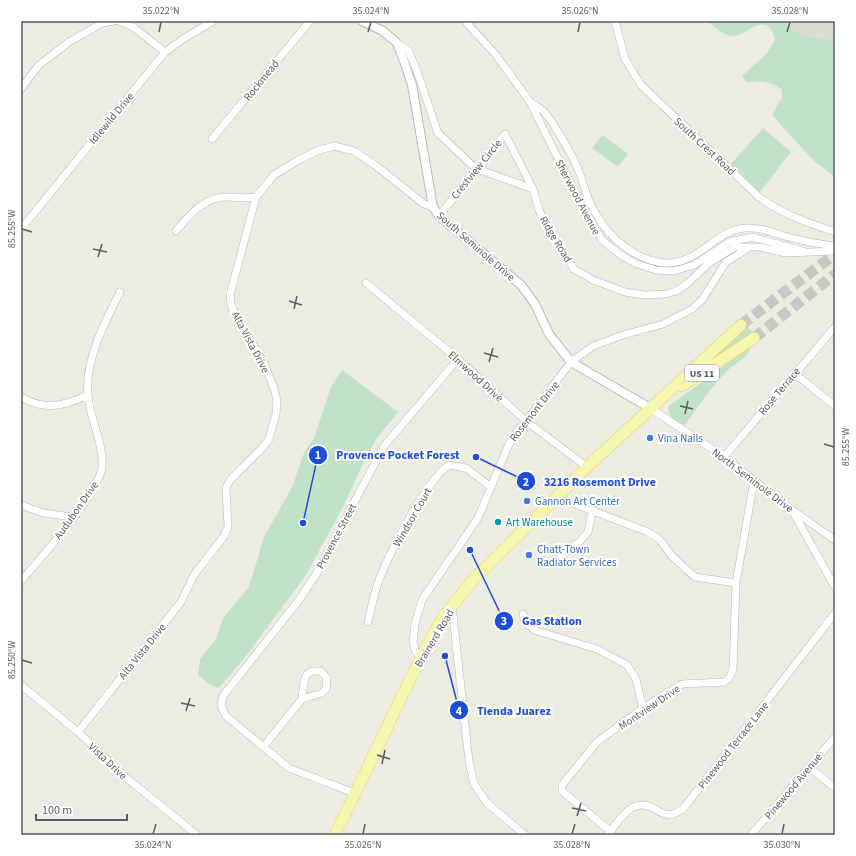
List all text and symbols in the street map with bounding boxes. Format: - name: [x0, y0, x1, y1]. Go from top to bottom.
- text: 35.022°N: [142, 4, 180, 18]
- text: 35.024°N: [352, 4, 390, 18]
- text: 35.026°N: [561, 4, 599, 18]
- text: 35.028°N: [771, 4, 809, 18]
- street label: Rockmead: [240, 57, 283, 104]
- street label: Idlewild Drive: [85, 89, 138, 147]
- street label: South Crest Road: [671, 114, 739, 179]
- street label: Crestview Circle: [448, 136, 506, 202]
- street label: Sherwood Avenue: [551, 157, 604, 238]
- street label: South Seminole Drive: [433, 208, 518, 285]
- text: 85.255°W: [5, 210, 19, 248]
- street label: Ridge Road: [536, 213, 575, 265]
- street label: Alta Vista Drive: [228, 309, 273, 376]
- street label: Elmwood Drive: [445, 347, 507, 406]
- street label: Rose Terrace: [755, 364, 804, 418]
- road number: US 11: [685, 365, 719, 381]
- street label: Rosemont Drive: [506, 377, 563, 445]
- text: 85.255°W: [839, 428, 853, 466]
- place label: Vina Nails: [658, 431, 703, 446]
- marker: Vina Nails: [645, 433, 655, 443]
- callout: Provence Pocket Forest: [308, 443, 468, 467]
- street label: North Seminole Drive: [709, 445, 797, 516]
- text: 1: [315, 447, 321, 464]
- text: Provence Pocket Forest: [336, 447, 460, 464]
- callout: 3216 Rosemont Drive: [516, 469, 664, 493]
- text: 2: [523, 474, 529, 491]
- text: 3216 Rosemont Drive: [544, 474, 656, 491]
- street label: Audubon Drive: [51, 478, 102, 542]
- street label: Windsor Court: [389, 485, 436, 550]
- place label: Gannon Art Center: [535, 494, 620, 509]
- marker: Gannon Art Center: [522, 496, 532, 506]
- street label: Provence Street: [313, 500, 360, 572]
- place label: Art Warehouse: [506, 515, 573, 530]
- marker: Art Warehouse: [493, 517, 503, 527]
- place label: Chatt-Town Radiator Services: [537, 542, 617, 570]
- marker: Chatt-Town Radiator Services: [524, 550, 534, 560]
- street label: Brainerd Road: [411, 606, 458, 670]
- callout: Gas Station: [494, 609, 590, 633]
- text: 3: [501, 613, 507, 630]
- text: Gas Station: [522, 613, 582, 630]
- street label: Alta Vista Drive: [115, 620, 170, 682]
- text: 85.250°W: [5, 641, 19, 679]
- street label: Montview Drive: [616, 681, 683, 733]
- callout: Tienda Juarez: [449, 698, 559, 722]
- street label: Pinewood Terrace Lane: [695, 698, 773, 792]
- text: 4: [456, 703, 463, 720]
- text: Tienda Juarez: [477, 703, 552, 720]
- street label: Vista Drive: [85, 740, 131, 784]
- street label: Pinewood Avenue: [761, 750, 826, 823]
- scale bar: [36, 796, 127, 822]
- text: 100 m: [42, 802, 72, 819]
- text: 35.024°N: [134, 838, 172, 852]
- text: 35.026°N: [344, 838, 382, 852]
- text: 35.028°N: [553, 838, 591, 852]
- text: 35.030°N: [763, 838, 801, 852]

